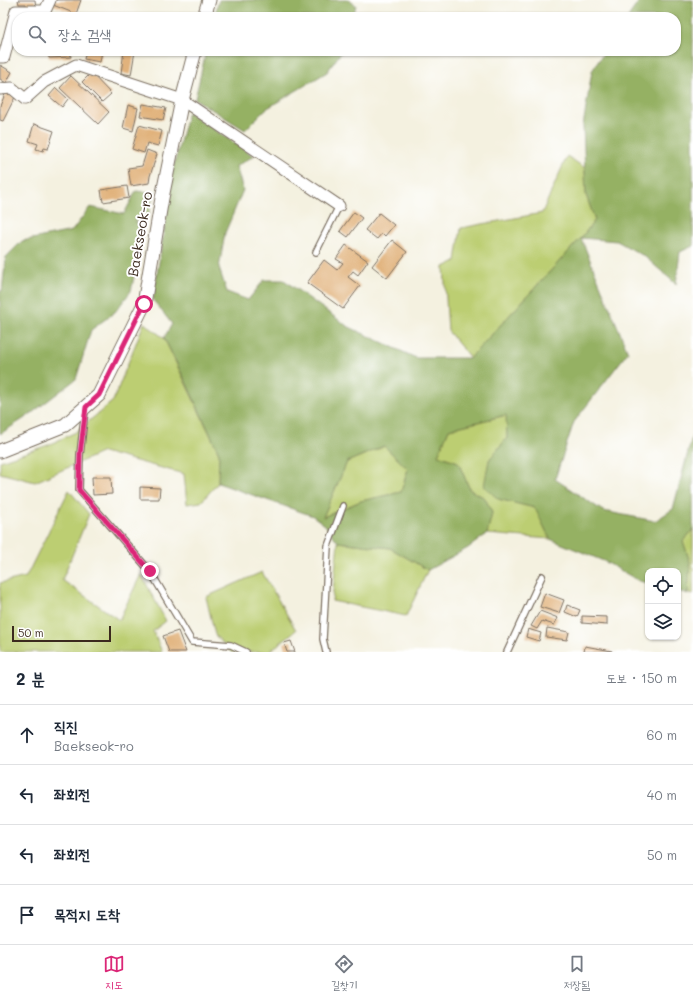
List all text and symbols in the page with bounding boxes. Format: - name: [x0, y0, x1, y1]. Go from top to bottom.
- search box: [12, 12, 681, 56]
- icon: search: [26, 23, 48, 45]
- text: 장소 검색: [58, 24, 111, 44]
- street label: Baekseok-ro: [123, 190, 156, 278]
- route start: [135, 295, 153, 313]
- route end: [141, 562, 159, 580]
- map controls: [645, 568, 681, 640]
- button: locate: [645, 568, 681, 604]
- button: layers: [645, 604, 681, 640]
- scale bar: [12, 624, 111, 643]
- text: 50 m: [18, 625, 44, 640]
- text: 2 분: [16, 667, 45, 689]
- text: 도보 · 150 m: [606, 669, 677, 686]
- text: 직진: [54, 716, 78, 736]
- icon: ahead: [16, 724, 38, 746]
- text: 60 m: [647, 726, 677, 743]
- text: Baekseok-ro: [54, 737, 134, 754]
- icon: left: [16, 784, 38, 806]
- text: 좌회전: [54, 784, 90, 804]
- text: 40 m: [647, 786, 677, 803]
- icon: left: [16, 844, 38, 866]
- text: 좌회전: [54, 844, 90, 864]
- text: 50 m: [647, 846, 677, 863]
- icon: arrive: [16, 904, 38, 926]
- text: 목적지 도착: [54, 904, 120, 924]
- tab: 지도: [103, 953, 125, 993]
- tab: 길찾기: [331, 953, 357, 993]
- tab: 저장됨: [563, 953, 590, 993]

